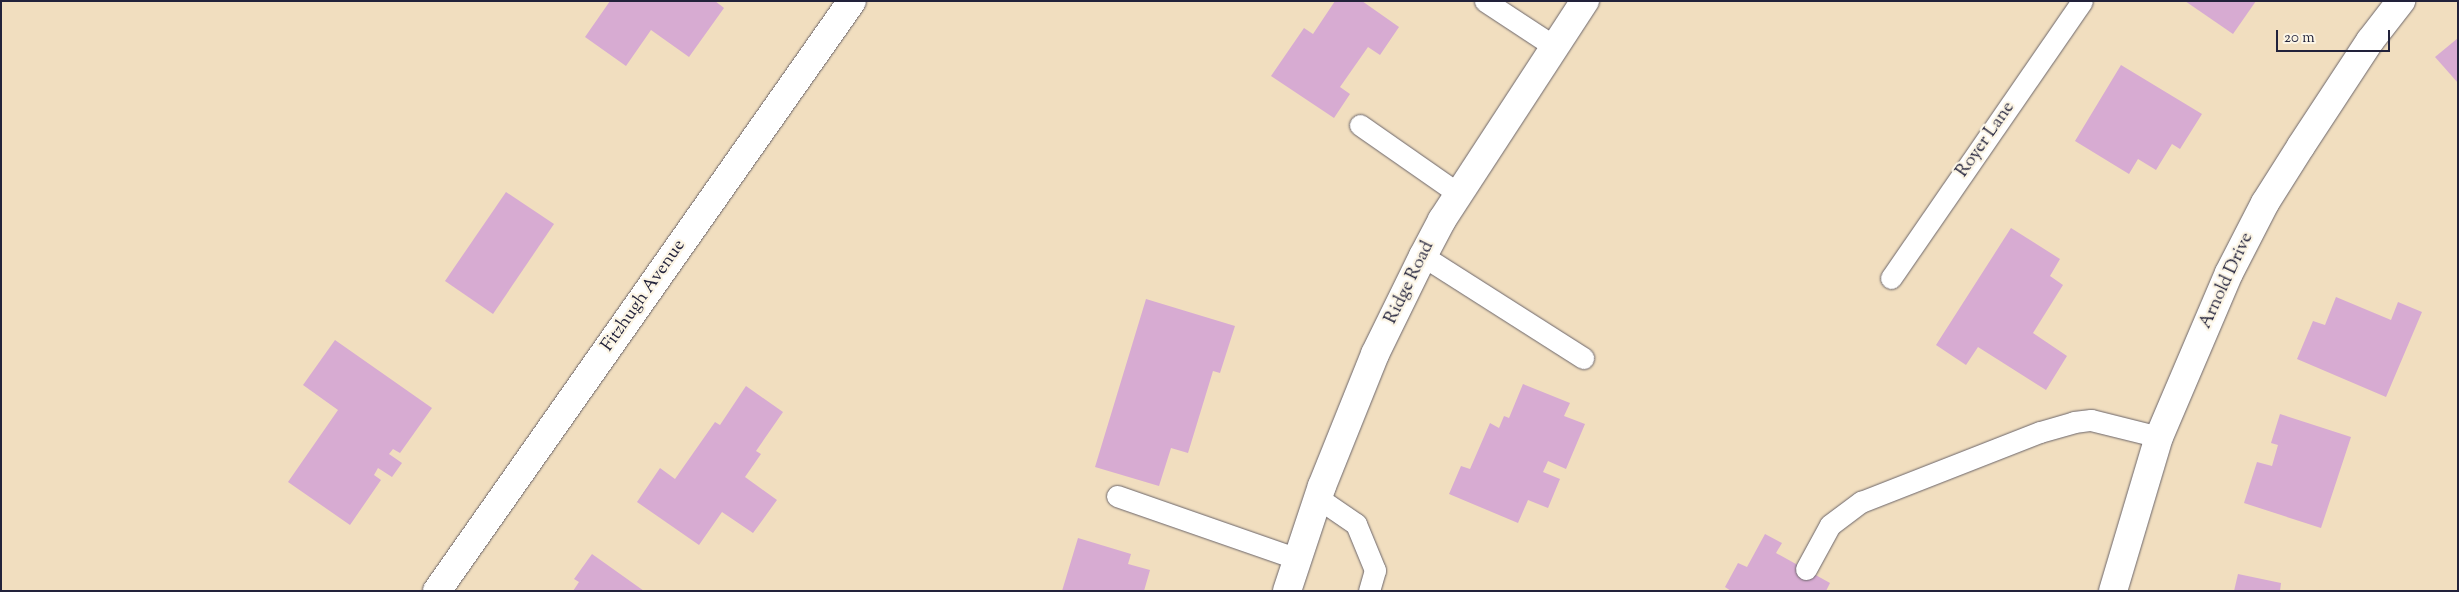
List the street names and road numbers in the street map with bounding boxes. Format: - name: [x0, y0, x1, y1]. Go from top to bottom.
- street label: Royer Lane: [1952, 98, 2020, 182]
- street label: Arnold Drive: [2195, 230, 2259, 332]
- street label: Fitzhugh Avenue: [597, 236, 691, 356]
- street label: Ridge Road: [1381, 238, 1439, 328]

